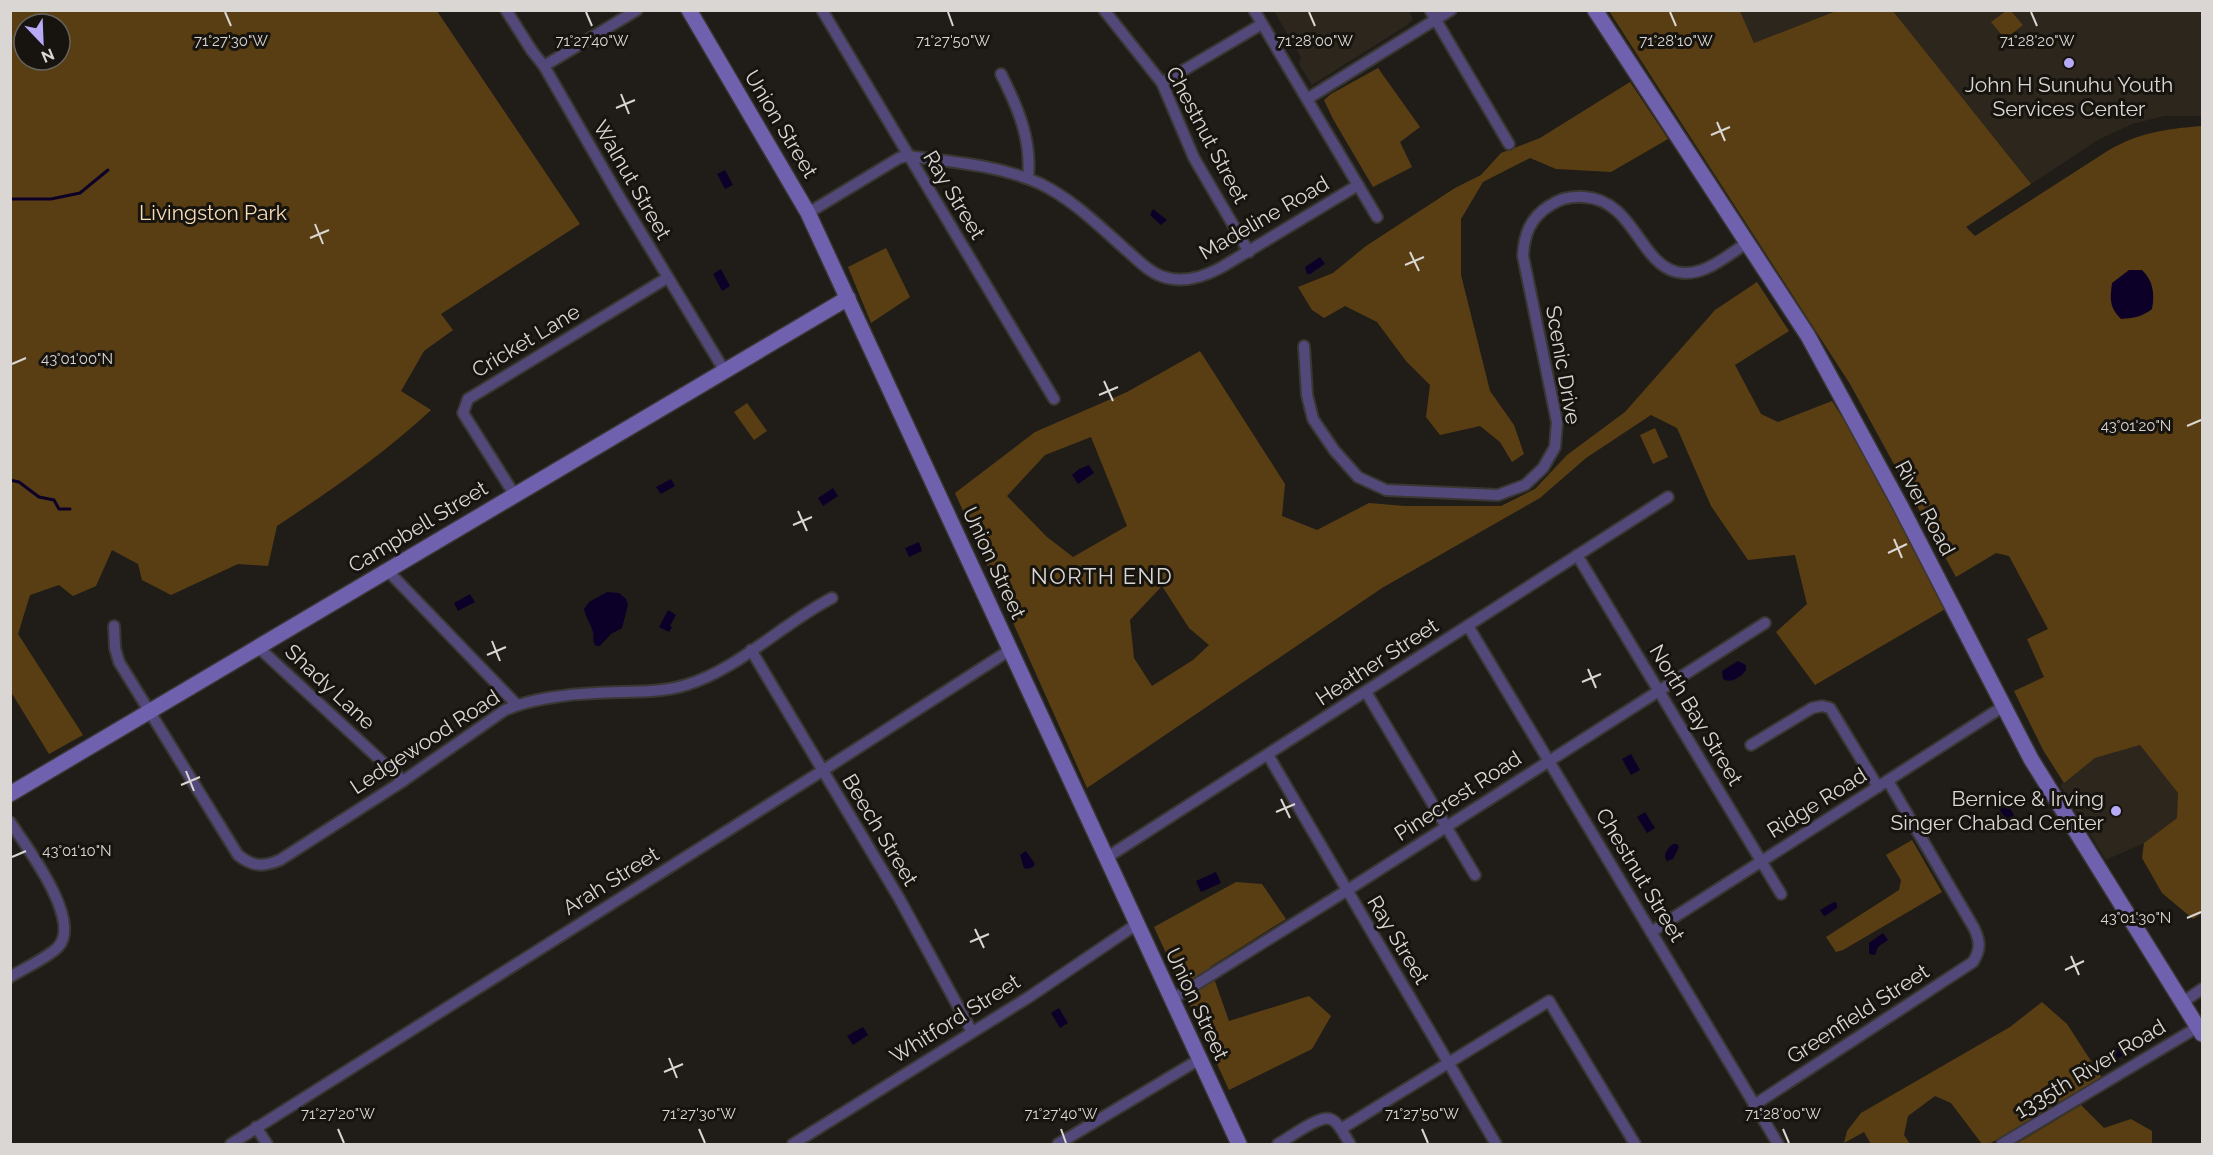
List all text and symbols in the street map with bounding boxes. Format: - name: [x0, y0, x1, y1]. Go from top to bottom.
- north arrow: [12, 12, 72, 72]
- text: 71°27'30"W: [194, 32, 268, 50]
- text: 71°27'40"W: [555, 32, 629, 50]
- text: 71°27'50"W: [916, 32, 990, 50]
- text: 71°28'00"W: [1277, 32, 1353, 50]
- text: 71°28'10"W: [1639, 32, 1713, 50]
- text: 71°28'20"W: [2000, 32, 2075, 50]
- text: N: [38, 44, 57, 66]
- marker: John H Sunuhu Youth Services Center: [2062, 56, 2076, 70]
- street label: Chestnut Street: [1161, 62, 1254, 208]
- street label: Union Street: [740, 65, 823, 182]
- place label: John H Sunuhu Youth Services Center: [1965, 72, 2173, 121]
- street label: Walnut Street: [588, 116, 677, 244]
- street label: Ray Street: [918, 146, 991, 244]
- street label: Madeline Road: [1194, 170, 1333, 265]
- park label: Livingston Park: [139, 200, 287, 225]
- street label: Cricket Lane: [467, 299, 584, 383]
- street label: Scenic Drive: [1541, 304, 1586, 426]
- text: 43°01'00"N: [41, 350, 113, 368]
- text: 43°01'20"N: [2101, 417, 2171, 435]
- street label: River Road: [1890, 456, 1961, 560]
- street label: Campbell Street: [344, 475, 492, 578]
- street label: Union Street: [958, 503, 1031, 623]
- district label: NORTH END: [1031, 563, 1173, 589]
- street label: Heather Street: [1311, 613, 1443, 710]
- street label: Shady Lane: [280, 639, 381, 735]
- street label: North Bay Street: [1645, 640, 1748, 790]
- street label: Ledgewood Road: [345, 684, 504, 799]
- street label: Pinecrest Road: [1390, 745, 1526, 846]
- street label: Ridge Road: [1763, 762, 1871, 843]
- street label: Beech Street: [837, 769, 924, 890]
- place label: Bernice & Irving Singer Chabad Center: [1891, 786, 2105, 835]
- street label: Chestnut Street: [1591, 803, 1690, 946]
- marker: Bernice & Irving Singer Chabad Center: [2109, 804, 2123, 818]
- street label: Arah Street: [558, 841, 663, 920]
- text: 43°01'10"N: [42, 842, 112, 860]
- street label: Ray Street: [1362, 891, 1435, 989]
- text: 43°01'30"N: [2101, 909, 2171, 927]
- street label: Union Street: [1161, 944, 1234, 1064]
- street label: Greenfield Street: [1782, 958, 1933, 1069]
- street label: Whitford Street: [885, 969, 1024, 1069]
- street label: 1335th River Road: [2010, 1014, 2170, 1123]
- text: 71°27'20"W: [301, 1105, 375, 1123]
- text: 71°27'30"W: [662, 1105, 736, 1123]
- text: 71°27'40"W: [1024, 1105, 1098, 1123]
- text: 71°27'50"W: [1385, 1105, 1459, 1123]
- text: 71°28'00"W: [1745, 1105, 1821, 1123]

